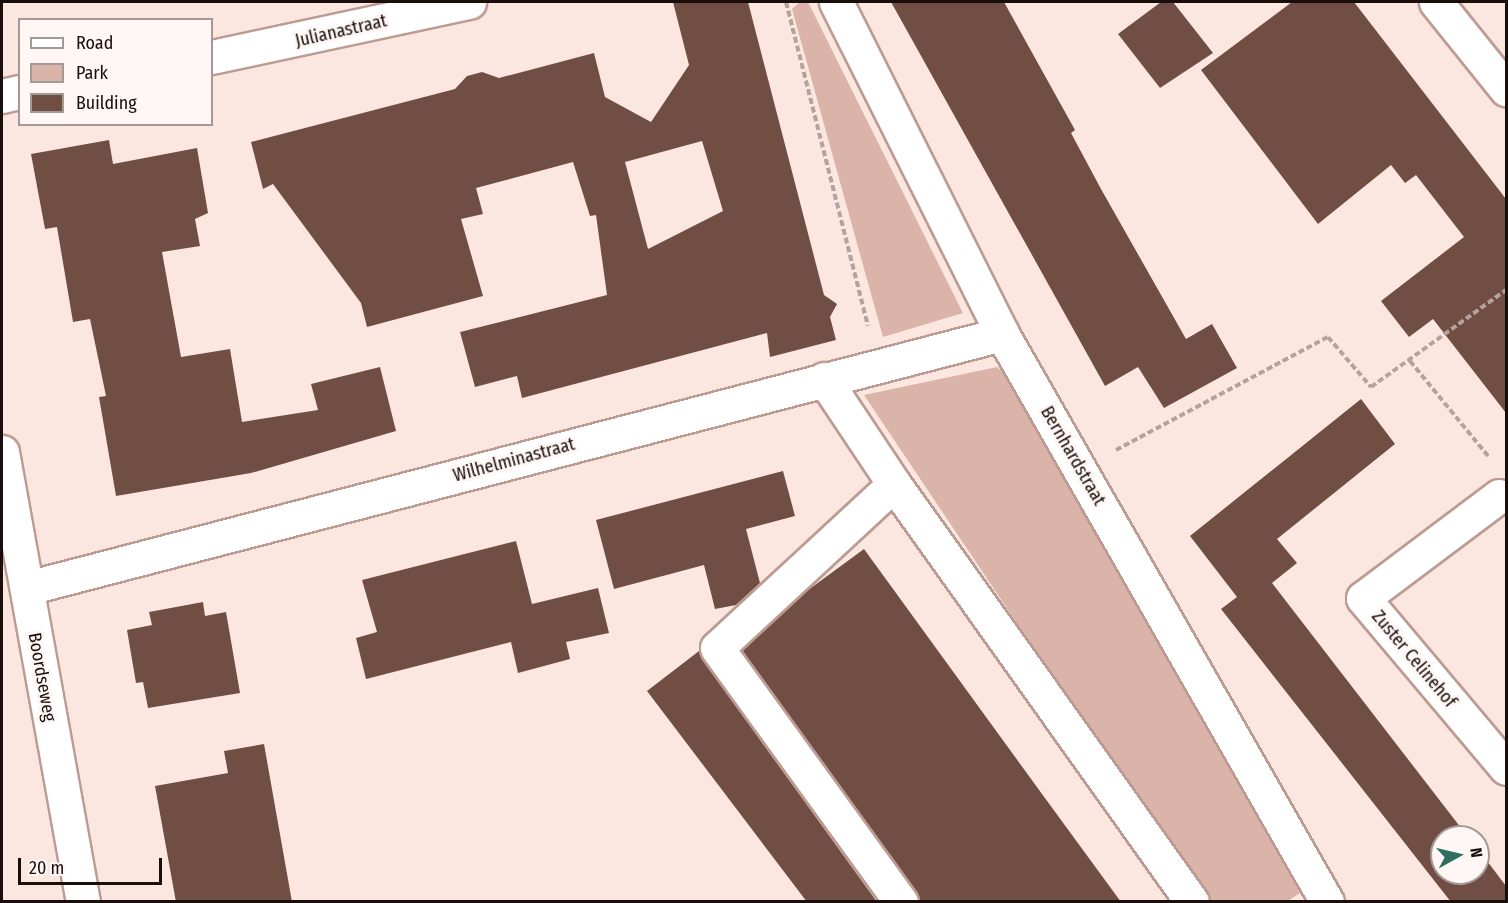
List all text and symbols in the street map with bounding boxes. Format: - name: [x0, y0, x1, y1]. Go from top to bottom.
- street label: Julianastraat: [293, 10, 389, 52]
- legend: [18, 18, 213, 126]
- text: Road: [76, 32, 113, 54]
- text: Park: [76, 62, 108, 84]
- text: Building: [76, 92, 137, 114]
- street label: Bernhardstraat: [1036, 403, 1110, 509]
- street label: Wilhelminastraat: [451, 433, 577, 487]
- street label: Zuster Celinehof: [1367, 606, 1461, 712]
- street label: Boordseweg: [24, 631, 60, 723]
- north arrow: [1430, 825, 1490, 885]
- scale bar: [21, 846, 165, 884]
- text: N: [1466, 847, 1486, 859]
- text: 20 m: [29, 857, 64, 879]

